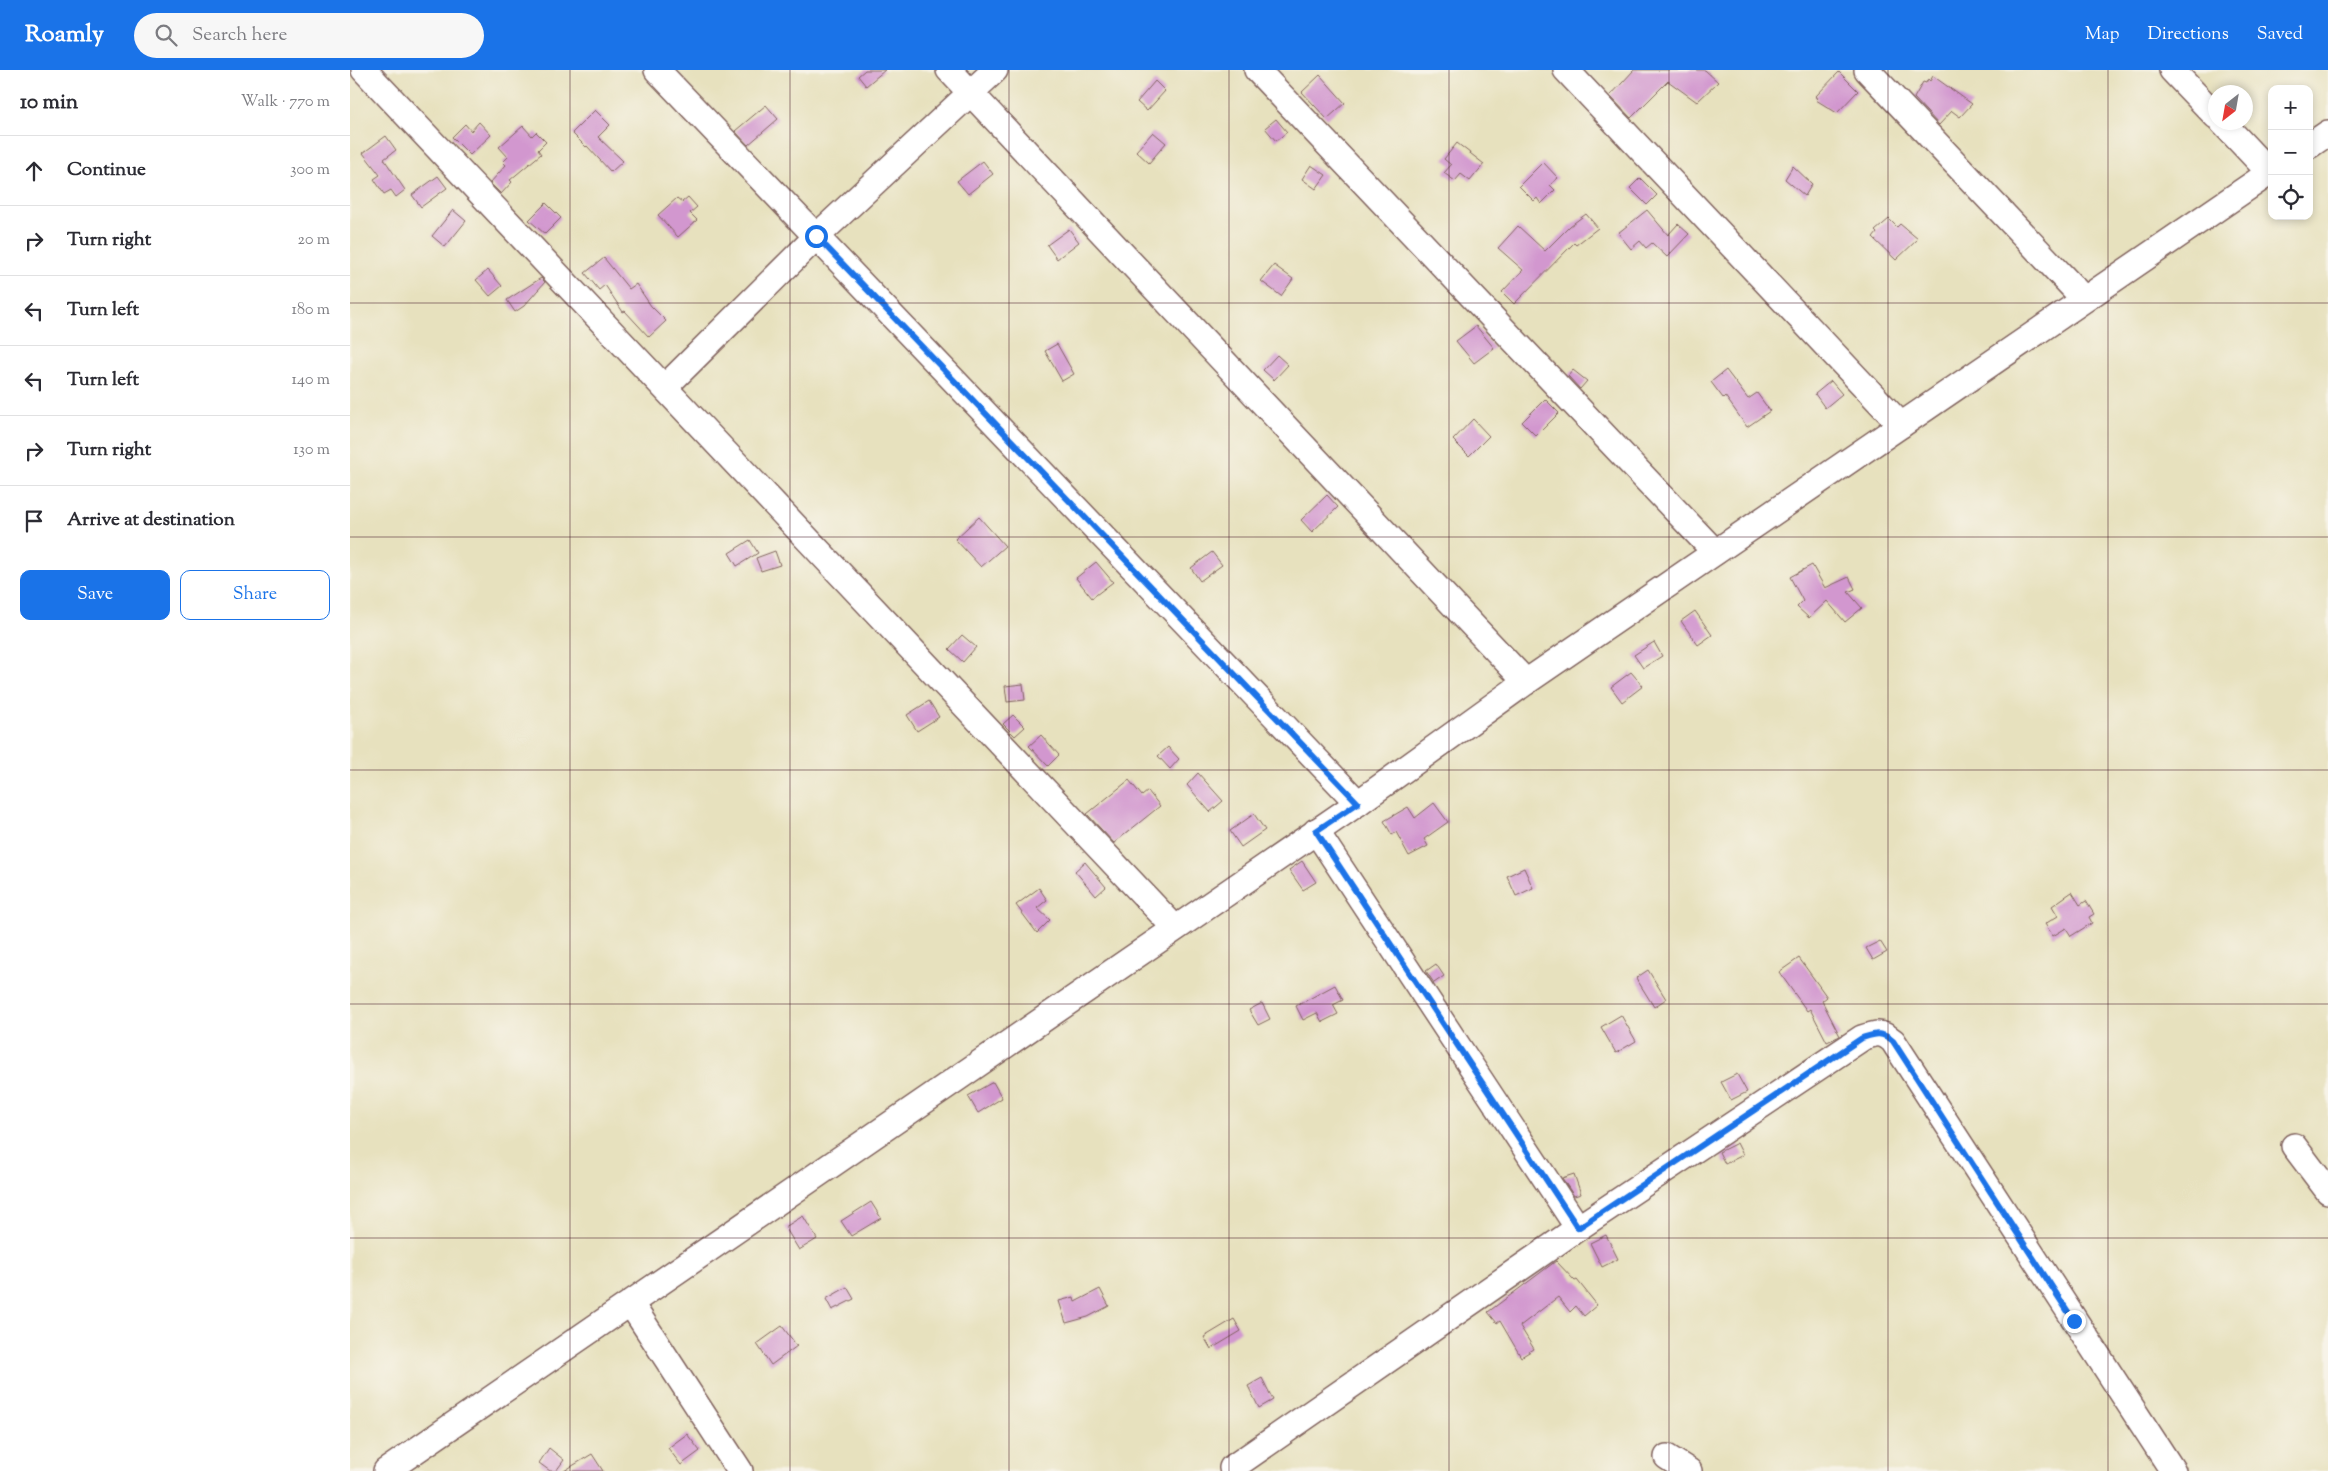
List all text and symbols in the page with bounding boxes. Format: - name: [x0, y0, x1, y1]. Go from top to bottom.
- search box: [134, 13, 484, 58]
- text: Roamly: [25, 18, 104, 52]
- icon: search: [152, 21, 180, 49]
- text: Search here: [192, 22, 287, 49]
- text: Map: [2085, 22, 2120, 48]
- text: Directions: [2148, 22, 2229, 48]
- text: Saved: [2257, 22, 2303, 48]
- north arrow: [2208, 85, 2253, 130]
- map controls: [2268, 85, 2313, 220]
- button: +: [2268, 85, 2313, 130]
- text: 10 min: [20, 88, 78, 118]
- text: Walk · 770 m: [241, 91, 330, 114]
- button: −: [2268, 130, 2313, 175]
- icon: ahead: [20, 157, 48, 185]
- text: Continue: [67, 157, 146, 184]
- text: 300 m: [290, 159, 330, 182]
- button: locate: [2268, 175, 2313, 220]
- route start: [805, 225, 828, 248]
- icon: right: [20, 227, 48, 255]
- text: Turn right: [67, 227, 151, 254]
- text: 20 m: [297, 229, 330, 252]
- icon: left: [20, 297, 48, 325]
- text: Turn left: [67, 297, 139, 324]
- text: 180 m: [291, 299, 330, 322]
- icon: left: [20, 367, 48, 395]
- text: Turn left: [67, 367, 139, 394]
- text: 140 m: [292, 369, 330, 392]
- icon: right: [20, 437, 48, 465]
- text: Turn right: [67, 437, 151, 464]
- text: 130 m: [293, 439, 330, 462]
- icon: arrive: [20, 507, 48, 535]
- text: Arrive at destination: [67, 507, 235, 534]
- button: Save: [20, 570, 170, 620]
- button: Share: [180, 570, 330, 620]
- route end: [2063, 1310, 2086, 1333]

